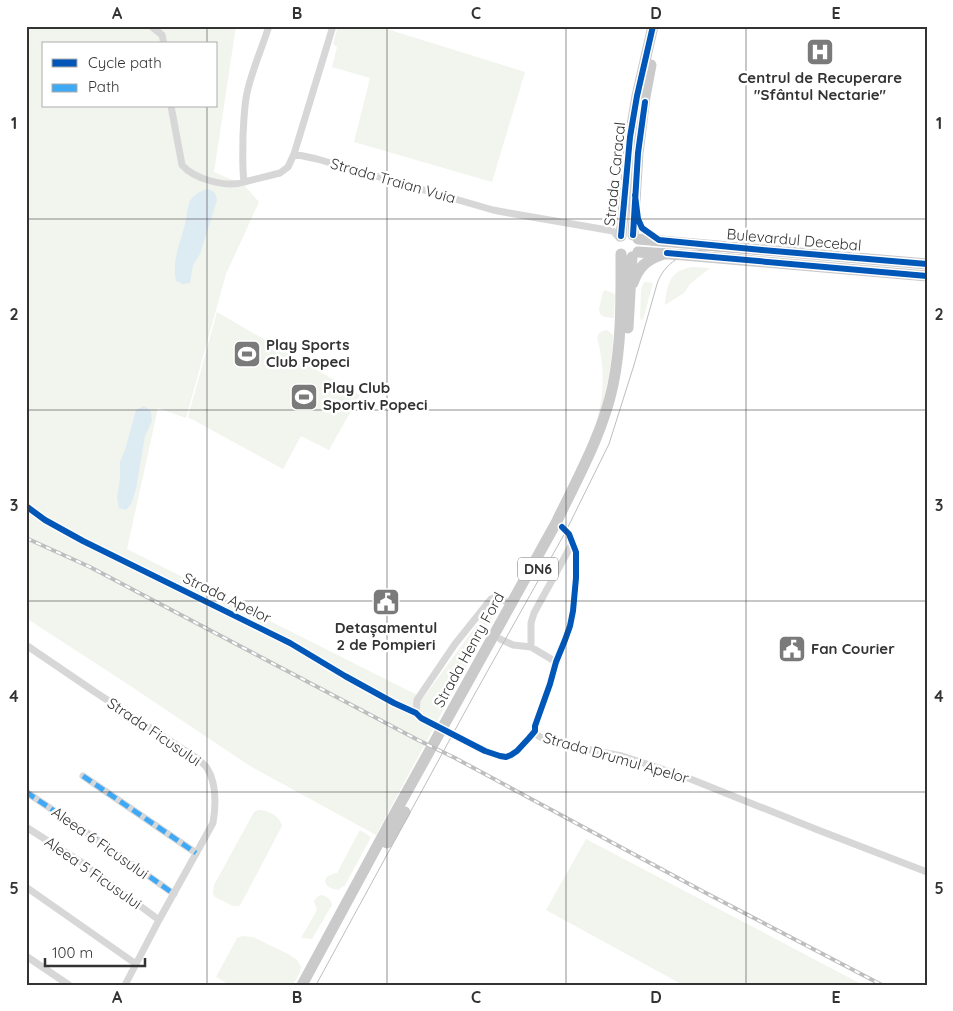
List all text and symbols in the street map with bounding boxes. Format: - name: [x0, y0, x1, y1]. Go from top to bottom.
- text: A: [112, 3, 123, 23]
- text: B: [292, 3, 302, 23]
- text: C: [471, 3, 481, 23]
- text: D: [650, 3, 662, 23]
- text: E: [831, 3, 841, 23]
- hospital icon: Centrul de Recuperare "Sfântul Nectarie": [805, 37, 835, 67]
- legend: [42, 42, 218, 108]
- text: Cycle path: [88, 53, 162, 72]
- place label: Centrul de Recuperare "Sfântul Nectarie": [738, 68, 902, 104]
- text: Path: [88, 77, 120, 96]
- text: 1: [11, 113, 17, 133]
- text: 1: [936, 113, 942, 133]
- street label: Strada Caracal: [600, 121, 629, 227]
- street label: Strada Traian Vuia: [328, 154, 458, 207]
- street label: Bulevardul Decebal: [726, 224, 862, 255]
- text: 2: [9, 304, 19, 324]
- text: 2: [934, 304, 944, 324]
- place label: Play Sports Club Popeci: [266, 335, 350, 371]
- sports icon: Play Sports Club Popeci: [232, 339, 262, 369]
- place label: Play Club Sportiv Popeci: [323, 378, 427, 414]
- sports icon: Play Club Sportiv Popeci: [289, 382, 319, 412]
- text: 3: [10, 495, 18, 515]
- text: 3: [935, 495, 943, 515]
- road number: DN6: [518, 558, 558, 580]
- street label: Strada Apelor: [180, 568, 275, 627]
- public building icon: Detașamentul 2 de Pompieri: [371, 587, 401, 617]
- street label: Strada Henry Ford: [429, 589, 508, 711]
- place label: Detașamentul 2 de Pompieri: [335, 618, 437, 654]
- public building icon: Fan Courier: [777, 634, 807, 664]
- place label: Fan Courier: [811, 639, 895, 658]
- text: 4: [9, 686, 19, 706]
- text: 4: [934, 686, 944, 706]
- street label: Strada Ficusului: [104, 693, 205, 770]
- street label: Strada Drumul Apelor: [541, 728, 691, 787]
- street label: Aleea 6 Ficusului: [48, 802, 152, 883]
- street label: Aleea 5 Ficusului: [41, 832, 145, 913]
- text: 5: [9, 878, 19, 898]
- text: 5: [934, 878, 944, 898]
- scale bar: [45, 936, 145, 968]
- text: 100 m: [52, 943, 93, 962]
- text: A: [112, 987, 123, 1007]
- text: B: [292, 987, 302, 1007]
- text: C: [471, 987, 481, 1007]
- text: D: [650, 987, 662, 1007]
- text: E: [831, 987, 841, 1007]

